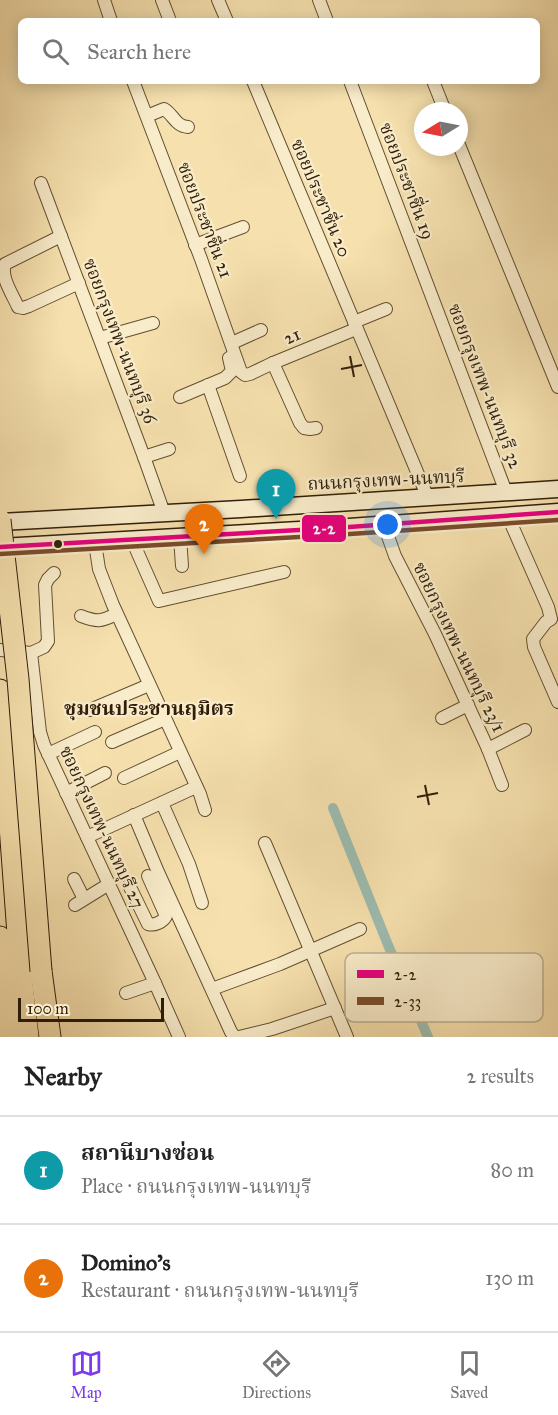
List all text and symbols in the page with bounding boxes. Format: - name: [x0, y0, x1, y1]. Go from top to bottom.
- search box: [18, 18, 540, 84]
- icon: search: [39, 35, 72, 68]
- text: Search here: [87, 38, 191, 65]
- north arrow: [414, 102, 468, 156]
- street label: ซอยประชาชื่น 19: [375, 118, 442, 243]
- street label: ซอยประชาชื่น 20: [286, 135, 358, 260]
- street label: ซอยประชาชื่น 21: [173, 158, 240, 281]
- street label: ซอยกรุงเทพ-นนทบุรี 36: [77, 255, 162, 428]
- street label: ซอยกรุงเทพ-นนทบุรี 32: [442, 300, 527, 472]
- street label: 21: [280, 323, 304, 349]
- street label: ถนนกรุงเทพ-นนทบุรี: [307, 465, 465, 496]
- pin: 1: [256, 470, 296, 519]
- pin: 2: [184, 504, 224, 554]
- your location: [373, 510, 402, 539]
- line badge: 2-2: [301, 514, 347, 543]
- text: 2-2: [313, 519, 336, 538]
- unlabelled marker: [52, 538, 64, 550]
- street label: ซอยกรุงเทพ-นนทบุรี 23/1: [407, 558, 510, 736]
- district label: ชุมชนประชานฤมิตร: [64, 696, 234, 721]
- street label: ซอยกรุงเทพ-นนทบุรี 27: [54, 742, 149, 912]
- legend: [345, 953, 543, 1022]
- text: 2-2: [394, 965, 416, 984]
- text: 2-33: [394, 992, 421, 1011]
- scale bar: [18, 995, 164, 1022]
- text: 100 m: [27, 999, 69, 1018]
- text: Nearby: [24, 1060, 102, 1092]
- text: 2 results: [466, 1064, 534, 1088]
- text: สถานีบางซ่อน: [81, 1139, 214, 1166]
- text: 1: [40, 1158, 47, 1182]
- text: 80 m: [491, 1158, 534, 1182]
- text: Place · ถนนกรุงเทพ-นนทบุรี: [81, 1174, 311, 1198]
- text: Domino's: [81, 1249, 171, 1276]
- text: 2: [39, 1266, 48, 1290]
- text: 130 m: [485, 1266, 534, 1290]
- text: Restaurant · ถนนกรุงเทพ-นนทบุรี: [81, 1278, 359, 1302]
- tab: Map: [70, 1347, 103, 1402]
- tab: Directions: [242, 1347, 311, 1402]
- tab: Saved: [450, 1347, 488, 1402]

